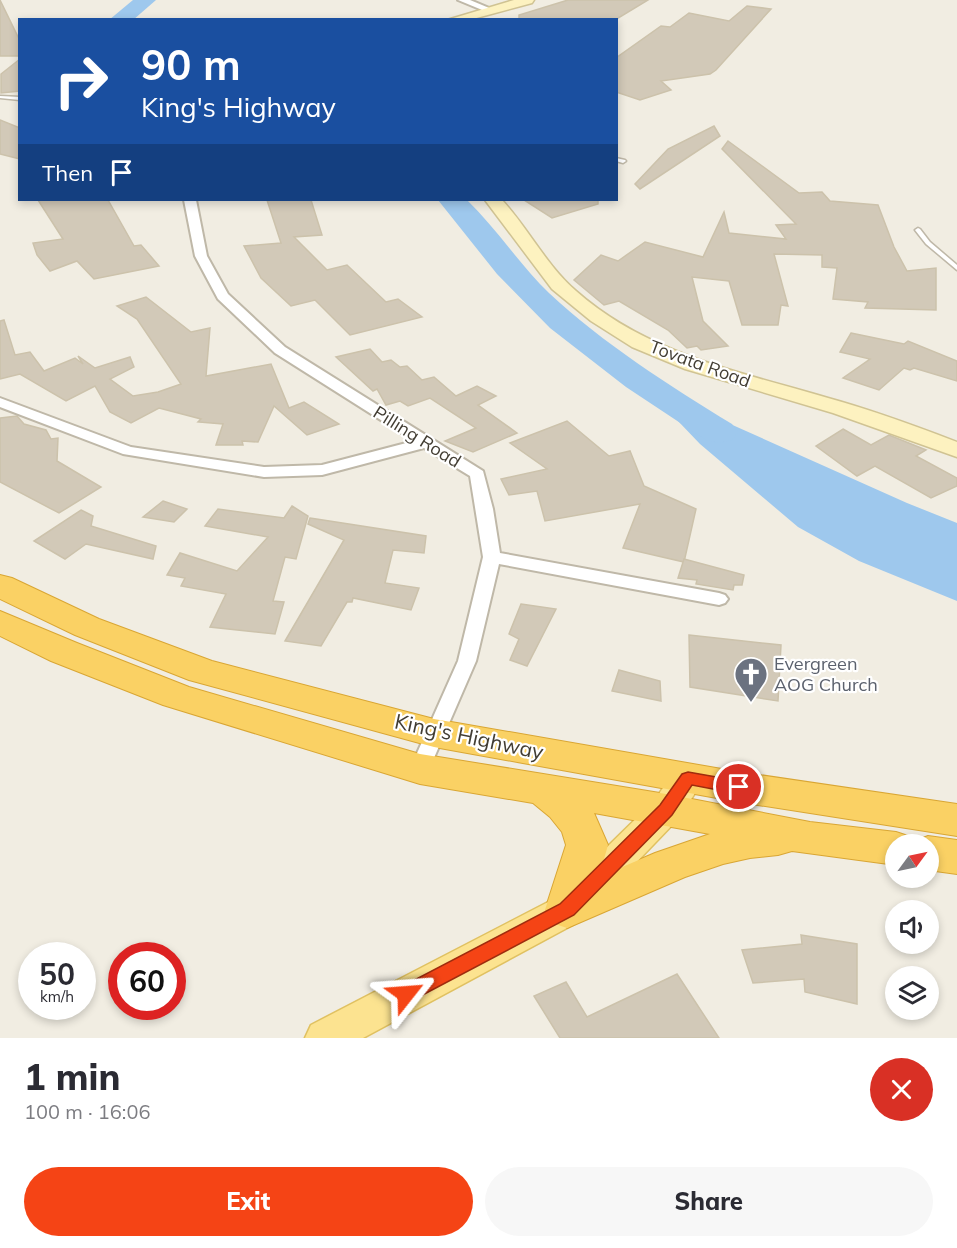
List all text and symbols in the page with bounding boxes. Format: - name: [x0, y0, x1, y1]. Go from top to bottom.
- text: 90 m: [141, 38, 241, 91]
- icon: right: [42, 42, 120, 120]
- text: King's Highway: [141, 90, 336, 124]
- icon: arrive: [105, 156, 138, 189]
- text: Then: [42, 159, 93, 187]
- street label: Tovata Road: [647, 335, 754, 392]
- street label: Pilling Road: [369, 401, 465, 473]
- place label: Evergreen AOG Church: [774, 652, 878, 696]
- church icon: Evergreen AOG Church: [733, 656, 769, 703]
- street label: King's Highway: [392, 708, 546, 764]
- pin: [713, 761, 764, 812]
- icon: arrive: [722, 770, 755, 803]
- north arrow: [885, 834, 939, 888]
- map controls: [885, 834, 939, 1020]
- button: sound: [885, 900, 939, 954]
- speed limit sign: 60: [108, 942, 186, 1020]
- text: 50: [39, 955, 75, 993]
- position arrow: [374, 962, 438, 1026]
- button: layers: [885, 966, 939, 1020]
- text: km/h: [40, 987, 74, 1006]
- text: 1 min: [24, 1054, 120, 1099]
- button: close: [870, 1058, 933, 1121]
- text: 100 m · 16:06: [24, 1099, 150, 1124]
- button: Exit: [24, 1167, 473, 1236]
- button: Share: [485, 1167, 933, 1236]

